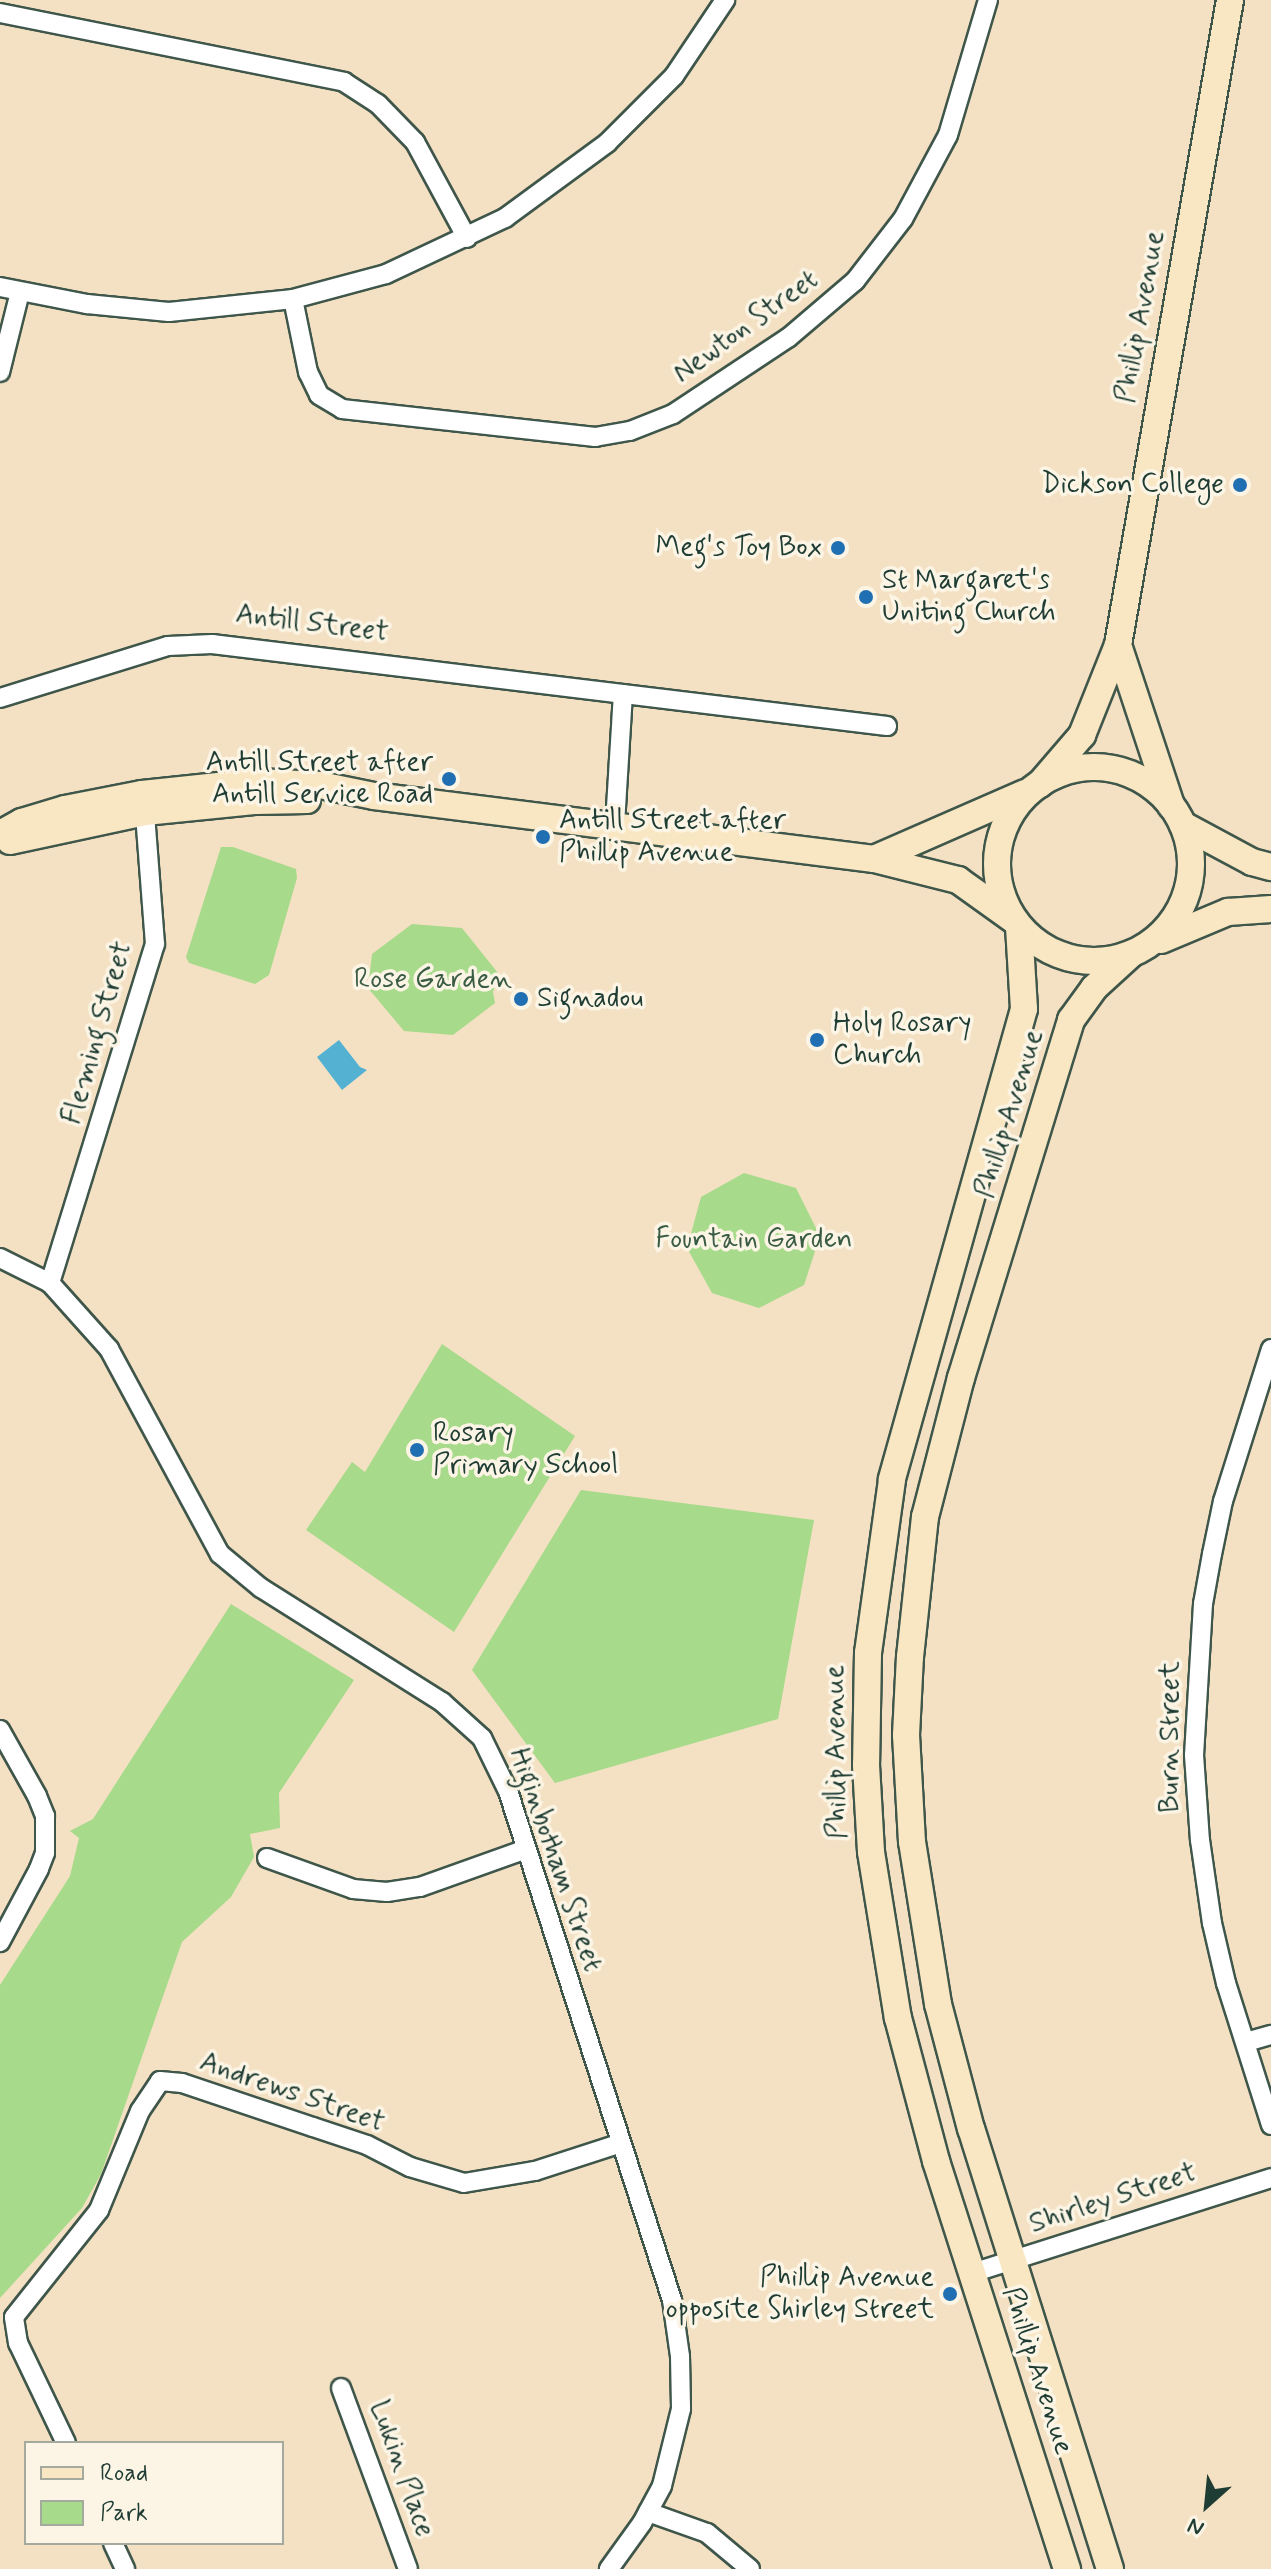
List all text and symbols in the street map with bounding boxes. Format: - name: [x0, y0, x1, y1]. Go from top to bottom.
- street label: Phillip Avenue: [1110, 232, 1172, 402]
- street label: Newton Street: [665, 262, 827, 392]
- place label: Dickson College: [1041, 468, 1224, 502]
- marker: Dickson College: [1231, 476, 1249, 494]
- place label: Meg's Toy Box: [653, 531, 822, 565]
- marker: Meg's Toy Box: [829, 539, 847, 557]
- place label: St Margaret's Uniting Church: [882, 564, 1062, 630]
- marker: St Margaret's Uniting Church: [857, 588, 875, 606]
- street label: Antill Street: [235, 598, 389, 650]
- place label: Antill Street after Antill Service Road: [211, 746, 433, 812]
- marker: Antill Street after Antill Service Road: [440, 770, 458, 788]
- place label: Antill Street after Phillip Avenue: [559, 804, 781, 870]
- marker: Antill Street after Phillip Avenue: [534, 828, 552, 846]
- street label: Fleming Street: [56, 938, 140, 1128]
- park label: Rose Garden: [360, 963, 506, 997]
- place label: Signadou: [537, 982, 643, 1016]
- marker: Signadou: [512, 990, 530, 1008]
- place label: Holy Rosary Church: [833, 1007, 971, 1073]
- street label: Phillip Avenue: [970, 1030, 1050, 1198]
- marker: Holy Rosary Church: [808, 1031, 826, 1049]
- park label: Fountain Garden: [657, 1223, 851, 1257]
- place label: Rosary Primary School: [433, 1417, 618, 1483]
- marker: Rosary Primary School: [408, 1441, 426, 1459]
- street label: Burn Street: [1154, 1661, 1188, 1813]
- street label: Phillip Avenue: [819, 1669, 855, 1835]
- street label: Higinbotham Street: [500, 1742, 610, 1978]
- street label: Andrews Street: [196, 2046, 388, 2140]
- street label: Shirley Street: [1026, 2156, 1200, 2242]
- place label: Phillip Avenue opposite Shirley Street: [660, 2261, 934, 2327]
- marker: Phillip Avenue opposite Shirley Street: [941, 2285, 959, 2303]
- street label: Phillip Avenue: [995, 2287, 1079, 2455]
- street label: Lukin Place: [361, 2396, 441, 2542]
- legend: [24, 2441, 284, 2545]
- text: Road: [100, 2458, 148, 2489]
- north arrow: [1167, 2465, 1247, 2545]
- text: Park: [100, 2498, 148, 2529]
- text: N: [1183, 2511, 1209, 2542]

